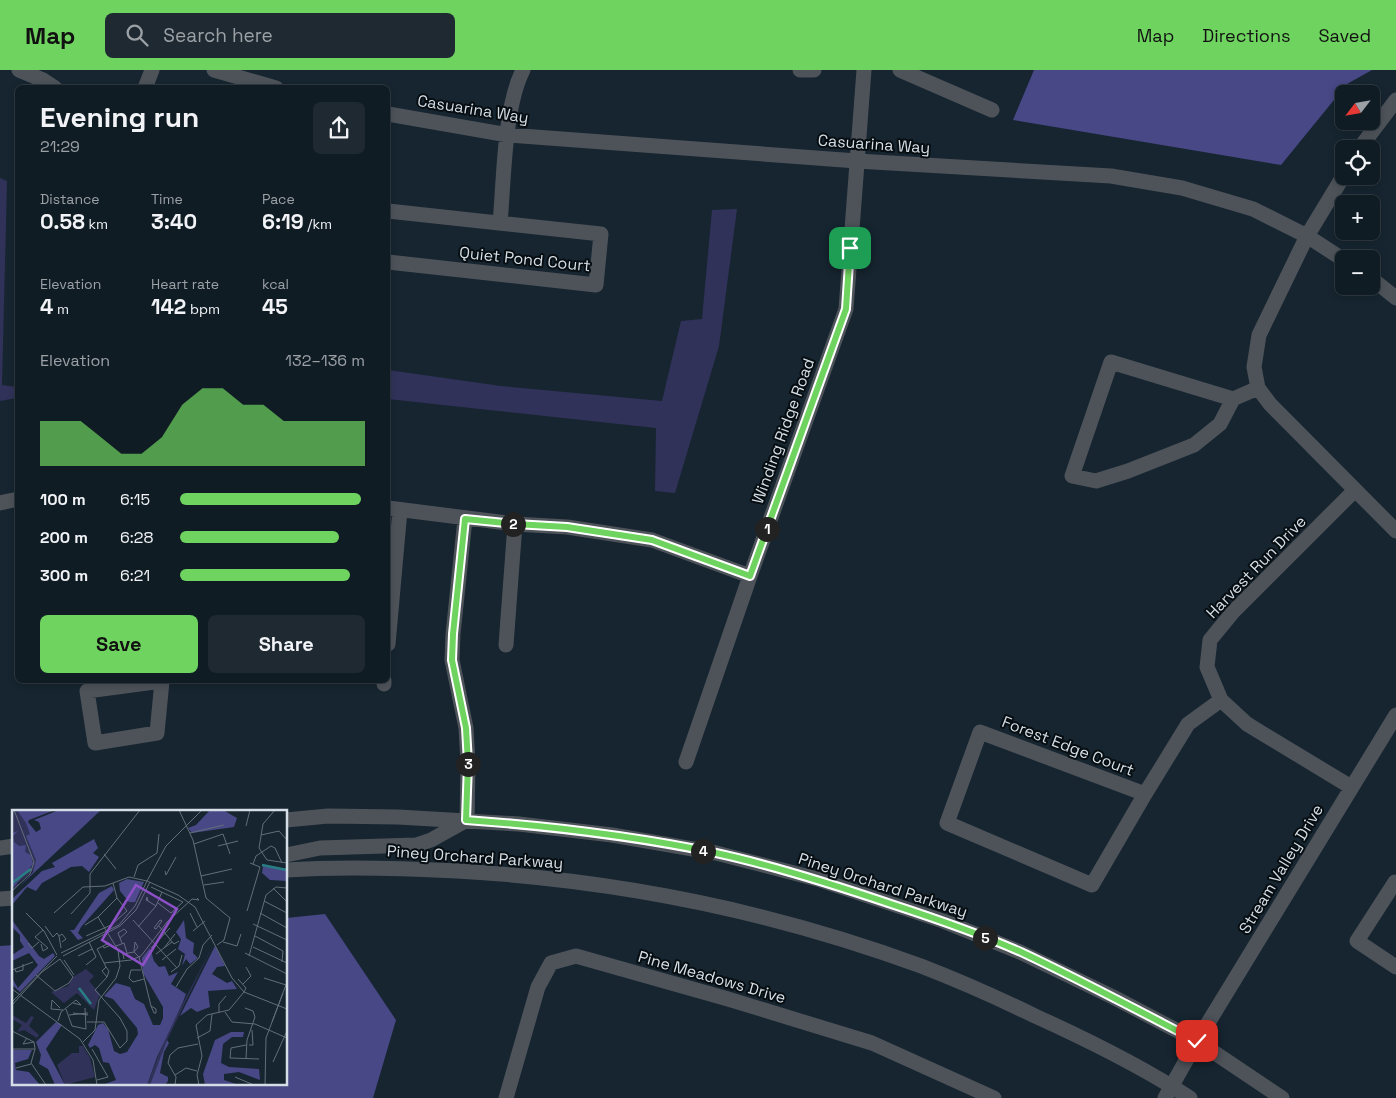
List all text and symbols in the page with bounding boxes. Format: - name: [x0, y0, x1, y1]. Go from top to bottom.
- search box: [105, 13, 455, 58]
- text: Map: [25, 20, 75, 51]
- icon: search: [123, 21, 151, 49]
- text: Search here: [163, 23, 273, 48]
- text: Map: [1137, 24, 1174, 47]
- text: Directions: [1202, 24, 1291, 47]
- text: Saved: [1319, 24, 1371, 47]
- north arrow: [1335, 85, 1380, 130]
- map controls: [1335, 85, 1380, 295]
- street label: Casuarina Way: [416, 90, 530, 128]
- text: Evening run: [40, 99, 199, 135]
- button: share: [313, 102, 365, 154]
- street label: Casuarina Way: [817, 130, 931, 158]
- text: 21:29: [40, 136, 80, 157]
- button: locate: [1335, 140, 1380, 185]
- text: Distance: [40, 190, 100, 208]
- text: Time: [151, 190, 183, 208]
- text: Pace: [262, 190, 295, 208]
- button: +: [1335, 195, 1380, 240]
- text: 0.58: [40, 208, 85, 235]
- text: 3:40: [151, 208, 197, 235]
- text: 6:19: [262, 208, 304, 235]
- text: km: [85, 215, 108, 233]
- text: /km: [304, 215, 332, 233]
- pin: [829, 227, 871, 269]
- icon: arrive: [836, 234, 864, 262]
- street label: Quiet Pond Court: [458, 242, 592, 276]
- button: −: [1335, 250, 1380, 295]
- text: Elevation: [40, 275, 101, 293]
- text: Heart rate: [151, 275, 219, 293]
- text: kcal: [262, 275, 289, 293]
- text: 4: [40, 293, 53, 320]
- text: 142: [151, 293, 186, 320]
- text: 45: [262, 293, 288, 320]
- text: m: [53, 300, 69, 318]
- text: bpm: [186, 300, 220, 318]
- text: Elevation: [40, 350, 110, 371]
- text: 132–136 m: [285, 350, 365, 371]
- street label: Winding Ridge Road: [747, 355, 819, 507]
- text: 100 m: [40, 489, 86, 510]
- text: 6:15: [120, 489, 150, 510]
- street label: Harvest Run Drive: [1201, 511, 1311, 623]
- pin: 2: [500, 512, 526, 536]
- text: 2: [509, 515, 518, 533]
- pin: 1: [754, 516, 780, 542]
- text: 1: [764, 520, 771, 538]
- text: 200 m: [40, 527, 88, 548]
- text: 6:28: [120, 527, 153, 548]
- text: 300 m: [40, 565, 88, 586]
- text: 6:21: [120, 565, 150, 586]
- button: Save: [40, 615, 198, 673]
- button: Share: [208, 615, 365, 673]
- street label: Forest Edge Court: [999, 711, 1137, 781]
- pin: 3: [456, 752, 480, 776]
- text: 3: [464, 755, 473, 773]
- street label: Stream Valley Drive: [1234, 800, 1328, 938]
- inset map: [12, 810, 288, 1086]
- pin: 4: [690, 838, 716, 864]
- street label: Piney Orchard Parkway: [386, 840, 564, 874]
- text: 4: [699, 842, 708, 860]
- street label: Piney Orchard Parkway: [796, 848, 970, 922]
- pin: 5: [972, 926, 998, 950]
- text: 5: [981, 929, 990, 947]
- street label: Pine Meadows Drive: [636, 946, 788, 1008]
- pin: [1176, 1020, 1218, 1062]
- icon: check: [1183, 1027, 1211, 1055]

